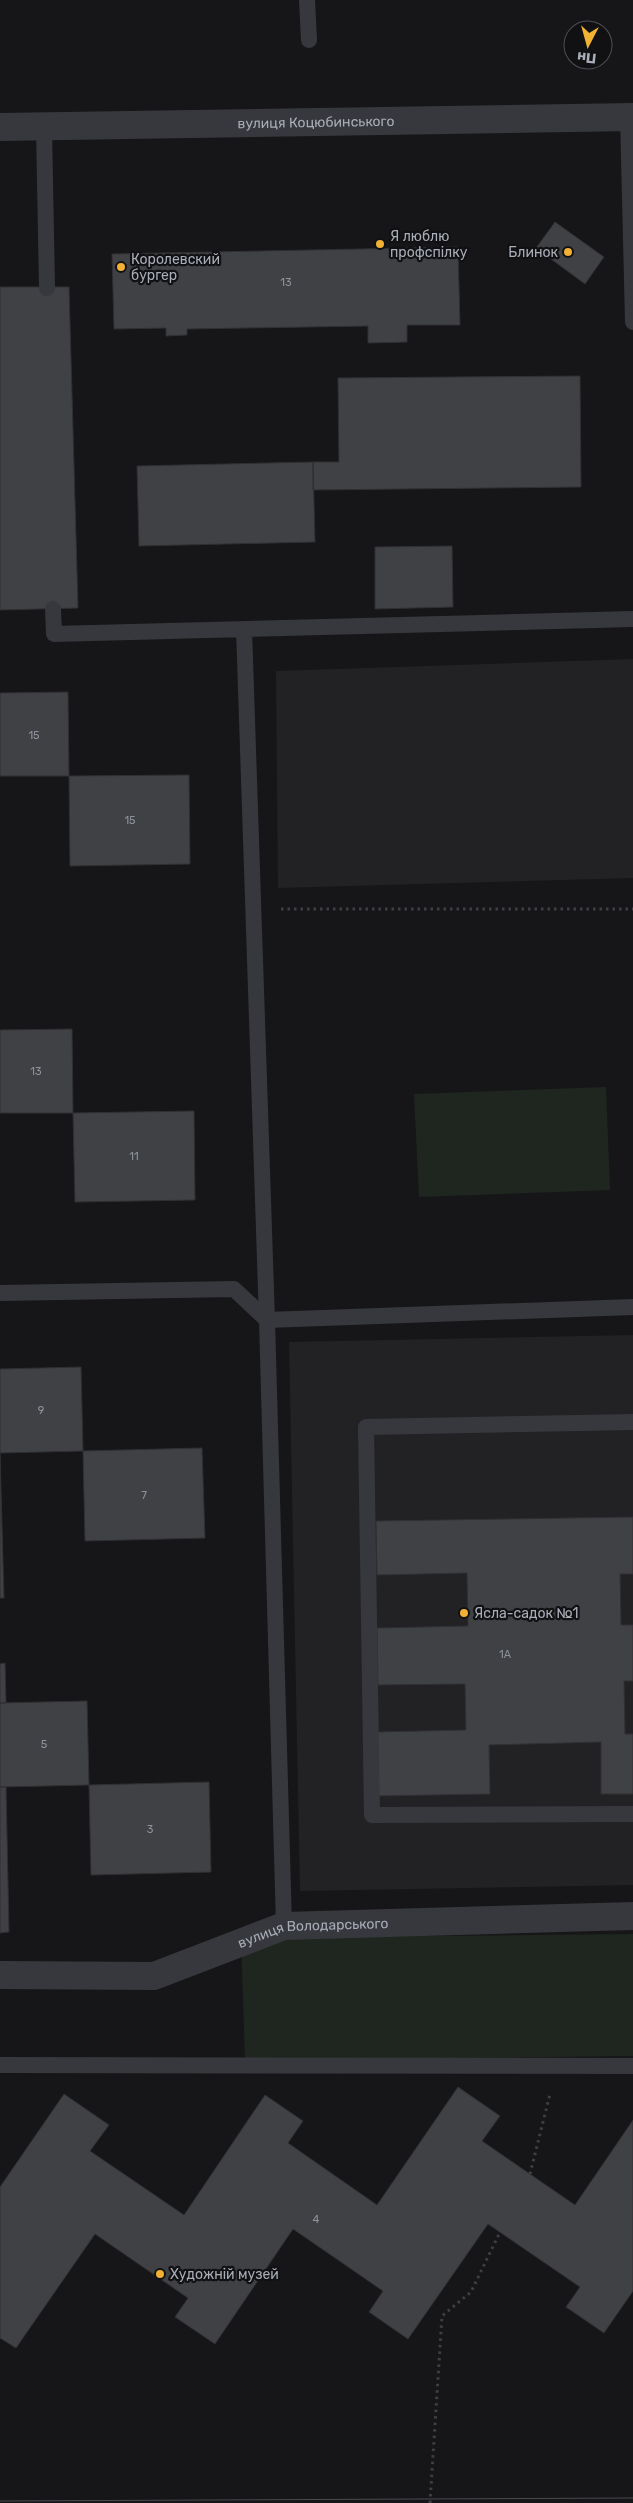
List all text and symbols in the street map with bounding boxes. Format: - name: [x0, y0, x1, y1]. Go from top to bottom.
- north arrow: [563, 20, 613, 70]
- text: Пн: [576, 48, 597, 67]
- street label: вулиця Коцюбинського: [237, 113, 395, 132]
- place label: Я люблю профспілку: [390, 228, 468, 261]
- marker: Я люблю профспілку: [374, 238, 386, 250]
- place label: Блинок: [508, 244, 558, 261]
- marker: Блинок: [562, 246, 574, 258]
- place label: Королевский бургер: [131, 251, 220, 284]
- marker: Королевский бургер: [115, 261, 127, 273]
- house number: 13: [280, 276, 292, 289]
- house number: 15: [28, 729, 40, 742]
- house number: 15: [124, 814, 136, 827]
- house number: 13: [30, 1065, 42, 1078]
- house number: 11: [129, 1150, 139, 1163]
- house number: 9: [38, 1404, 44, 1417]
- house number: 7: [141, 1489, 147, 1502]
- place label: Ясла-садок №1: [474, 1605, 579, 1622]
- marker: Ясла-садок №1: [458, 1607, 470, 1619]
- house number: 1А: [499, 1648, 512, 1661]
- house number: 5: [41, 1738, 48, 1751]
- house number: 3: [147, 1823, 154, 1836]
- street label: вулиця Володарського: [235, 1915, 389, 1952]
- house number: 4: [313, 2213, 320, 2226]
- place label: Художній музей: [170, 2266, 279, 2283]
- marker: Художній музей: [154, 2268, 166, 2280]

